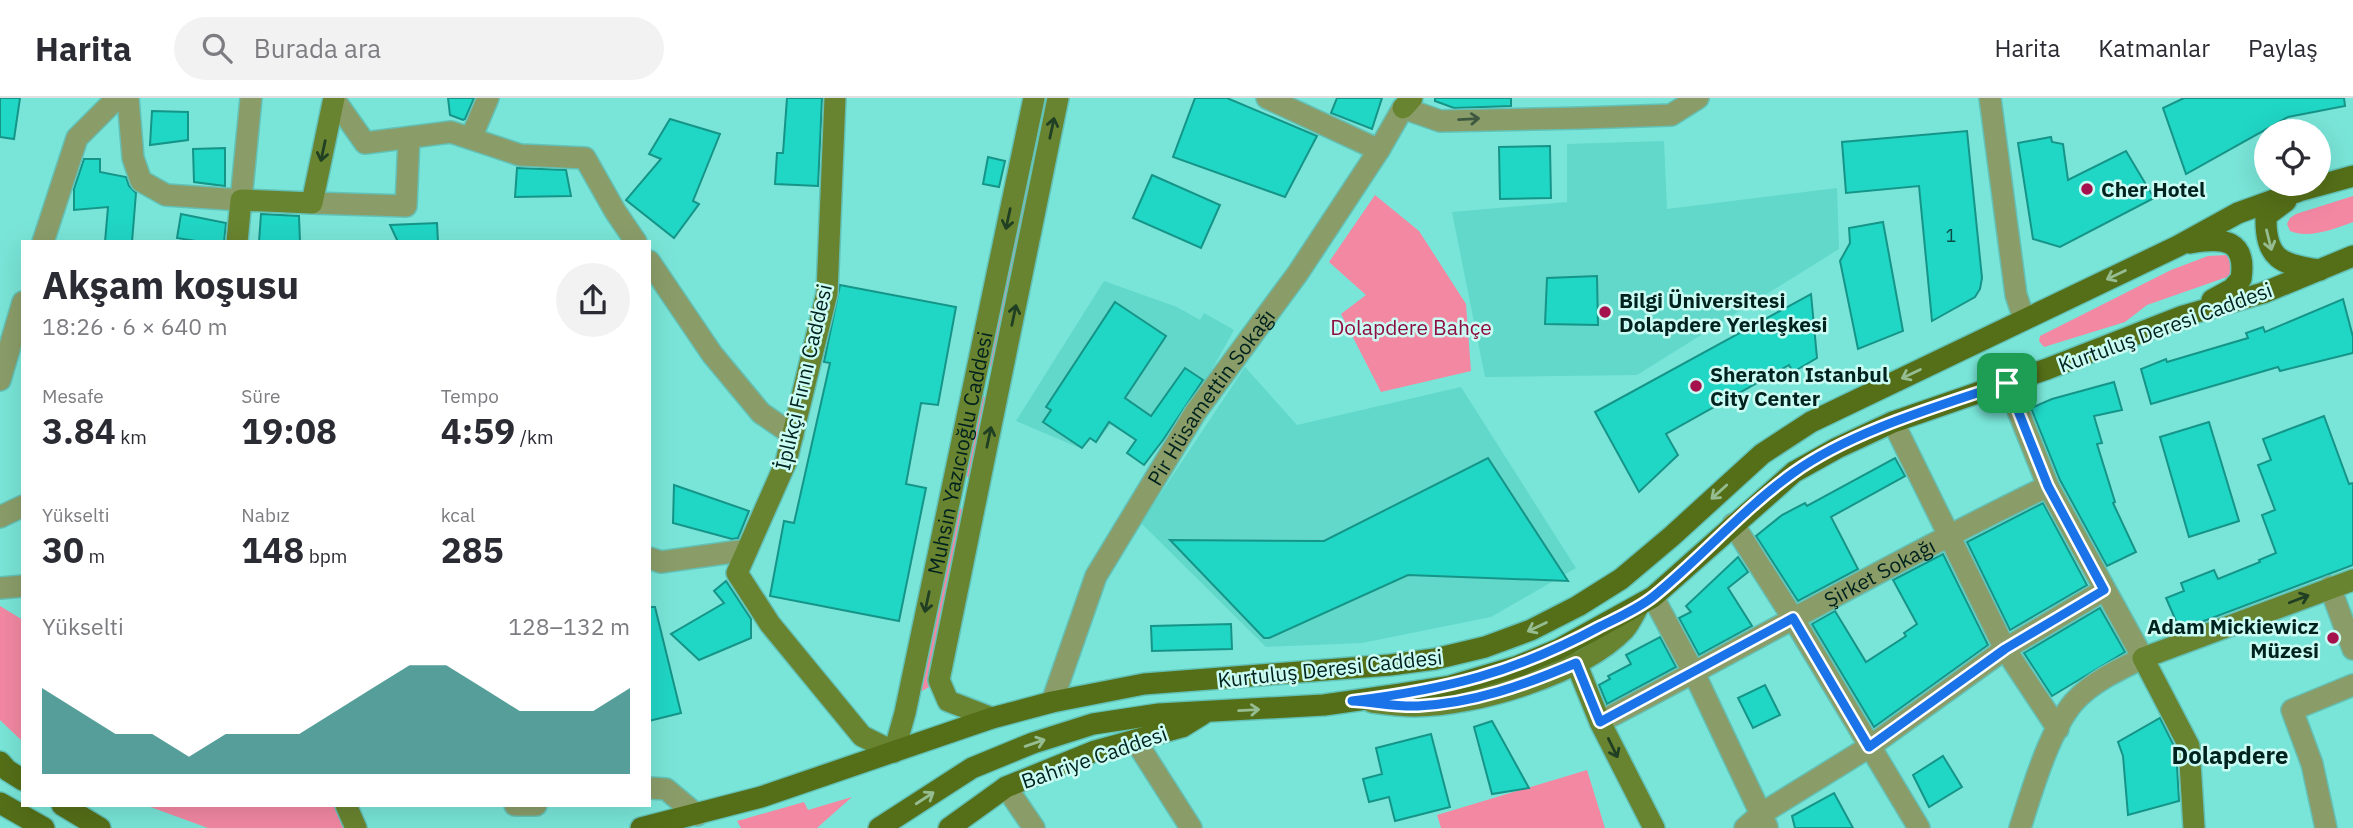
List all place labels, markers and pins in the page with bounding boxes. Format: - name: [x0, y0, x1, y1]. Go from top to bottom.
- place label: Cher Hotel: [2101, 175, 2205, 203]
- marker: Cher Hotel: [2079, 181, 2095, 197]
- place label: Bilgi Üniversitesi Dolapdere Yerleşkesi: [1619, 286, 1828, 338]
- marker: Bilgi Üniversitesi Dolapdere Yerleşkesi: [1597, 304, 1613, 320]
- pin: [1977, 353, 2037, 413]
- place label: Sheraton Istanbul City Center: [1710, 360, 1888, 412]
- marker: Sheraton Istanbul City Center: [1688, 378, 1704, 394]
- place label: Adam Mickiewicz Müzesi: [2147, 612, 2319, 664]
- marker: Adam Mickiewicz Müzesi: [2325, 630, 2341, 646]

